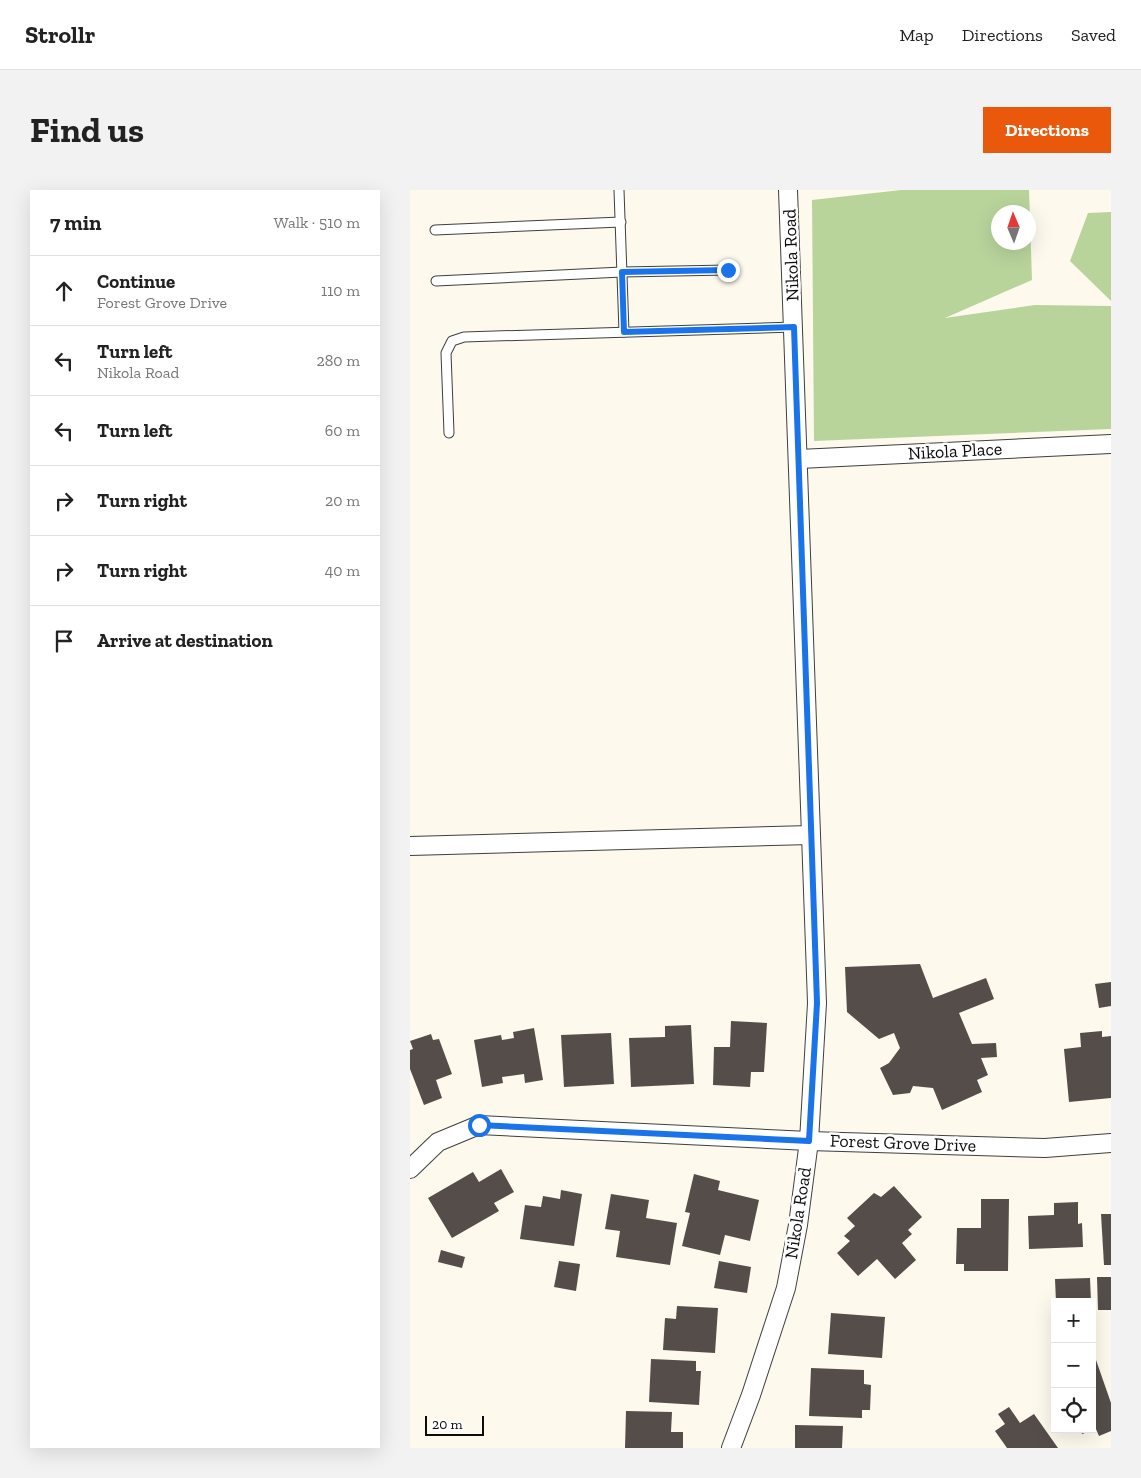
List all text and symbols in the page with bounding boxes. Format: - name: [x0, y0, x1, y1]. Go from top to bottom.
- text: Strollr: [25, 20, 95, 49]
- text: Map: [899, 24, 934, 46]
- text: Directions: [962, 24, 1043, 46]
- text: Saved: [1071, 24, 1116, 46]
- button: Directions: [983, 107, 1111, 153]
- text: Find us: [30, 109, 144, 151]
- north arrow: [991, 205, 1036, 250]
- street label: Nikola Road: [778, 208, 804, 302]
- text: 7 min: [50, 210, 101, 235]
- text: Walk · 510 m: [274, 213, 360, 232]
- route end: [717, 259, 740, 282]
- text: Continue: [97, 270, 175, 293]
- icon: ahead: [50, 277, 78, 305]
- text: 110 m: [321, 281, 360, 300]
- text: Forest Grove Drive: [97, 293, 227, 312]
- text: Turn left: [97, 340, 172, 363]
- icon: left: [50, 347, 78, 375]
- text: 280 m: [316, 351, 360, 370]
- text: Nikola Road: [97, 363, 179, 382]
- icon: left: [50, 417, 78, 445]
- text: Turn left: [97, 419, 172, 442]
- text: 60 m: [325, 421, 360, 440]
- street label: Nikola Place: [907, 438, 1003, 464]
- icon: right: [50, 487, 78, 515]
- text: Turn right: [97, 489, 187, 512]
- text: 20 m: [325, 491, 360, 510]
- icon: right: [50, 557, 78, 585]
- text: Turn right: [97, 559, 187, 582]
- text: 40 m: [325, 561, 360, 580]
- icon: arrive: [50, 627, 78, 655]
- text: Arrive at destination: [97, 629, 273, 652]
- route start: [468, 1114, 491, 1137]
- street label: Forest Grove Drive: [830, 1129, 976, 1157]
- street label: Nikola Road: [780, 1165, 816, 1260]
- map controls: [1051, 1298, 1096, 1433]
- button: +: [1051, 1298, 1096, 1343]
- button: −: [1051, 1343, 1096, 1388]
- button: locate: [1051, 1388, 1096, 1433]
- scale bar: [425, 1413, 484, 1436]
- text: 20 m: [432, 1416, 463, 1433]

